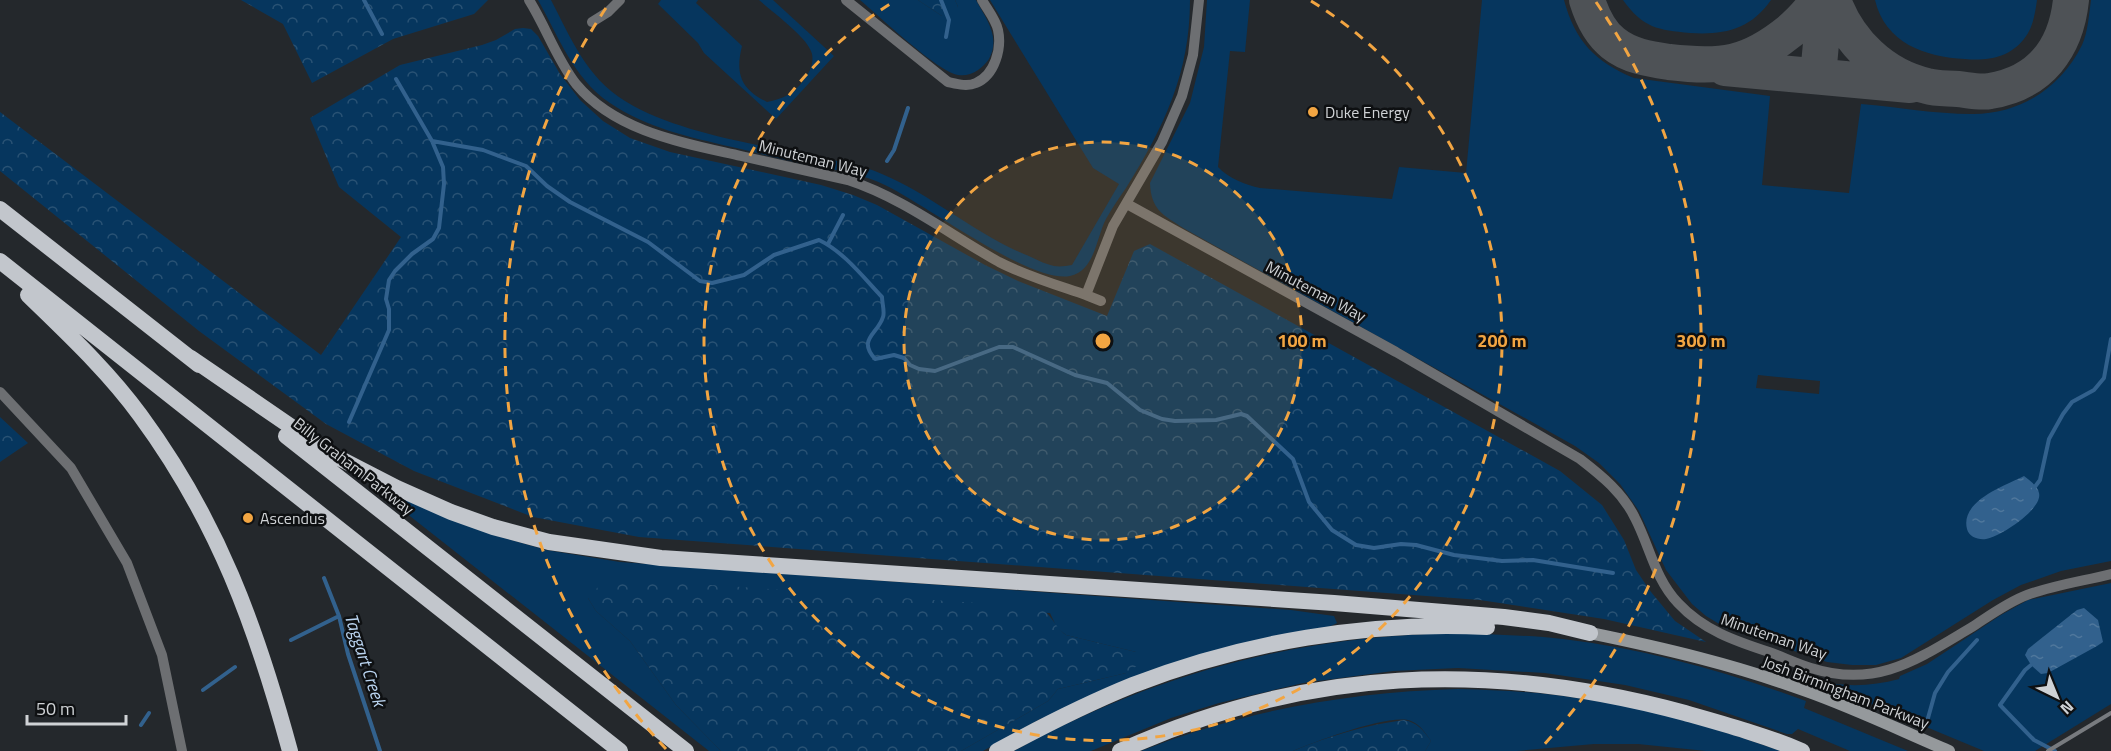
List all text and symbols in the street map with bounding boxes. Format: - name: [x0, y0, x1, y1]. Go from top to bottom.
- place label: Duke Energy: [1325, 100, 1410, 124]
- marker: Duke Energy: [1306, 105, 1320, 119]
- street label: Minuteman Way: [756, 133, 870, 183]
- street label: Minuteman Way: [1261, 254, 1371, 328]
- text: 100 m: [1277, 327, 1327, 354]
- text: 200 m: [1477, 327, 1527, 354]
- text: 300 m: [1676, 327, 1726, 354]
- centre of rings: [1093, 331, 1113, 351]
- street label: Billy Graham Parkway: [289, 411, 420, 521]
- place label: Ascendus: [260, 506, 325, 530]
- marker: Ascendus: [241, 511, 255, 525]
- street label: Minuteman Way: [1718, 607, 1831, 665]
- water label: Taggart Creek: [338, 610, 394, 712]
- street label: Josh Birmingham Parkway: [1759, 649, 1933, 735]
- north arrow: [2027, 667, 2087, 727]
- scale bar: [27, 688, 126, 726]
- text: 50 m: [36, 695, 75, 722]
- text: N: [2055, 695, 2079, 721]

